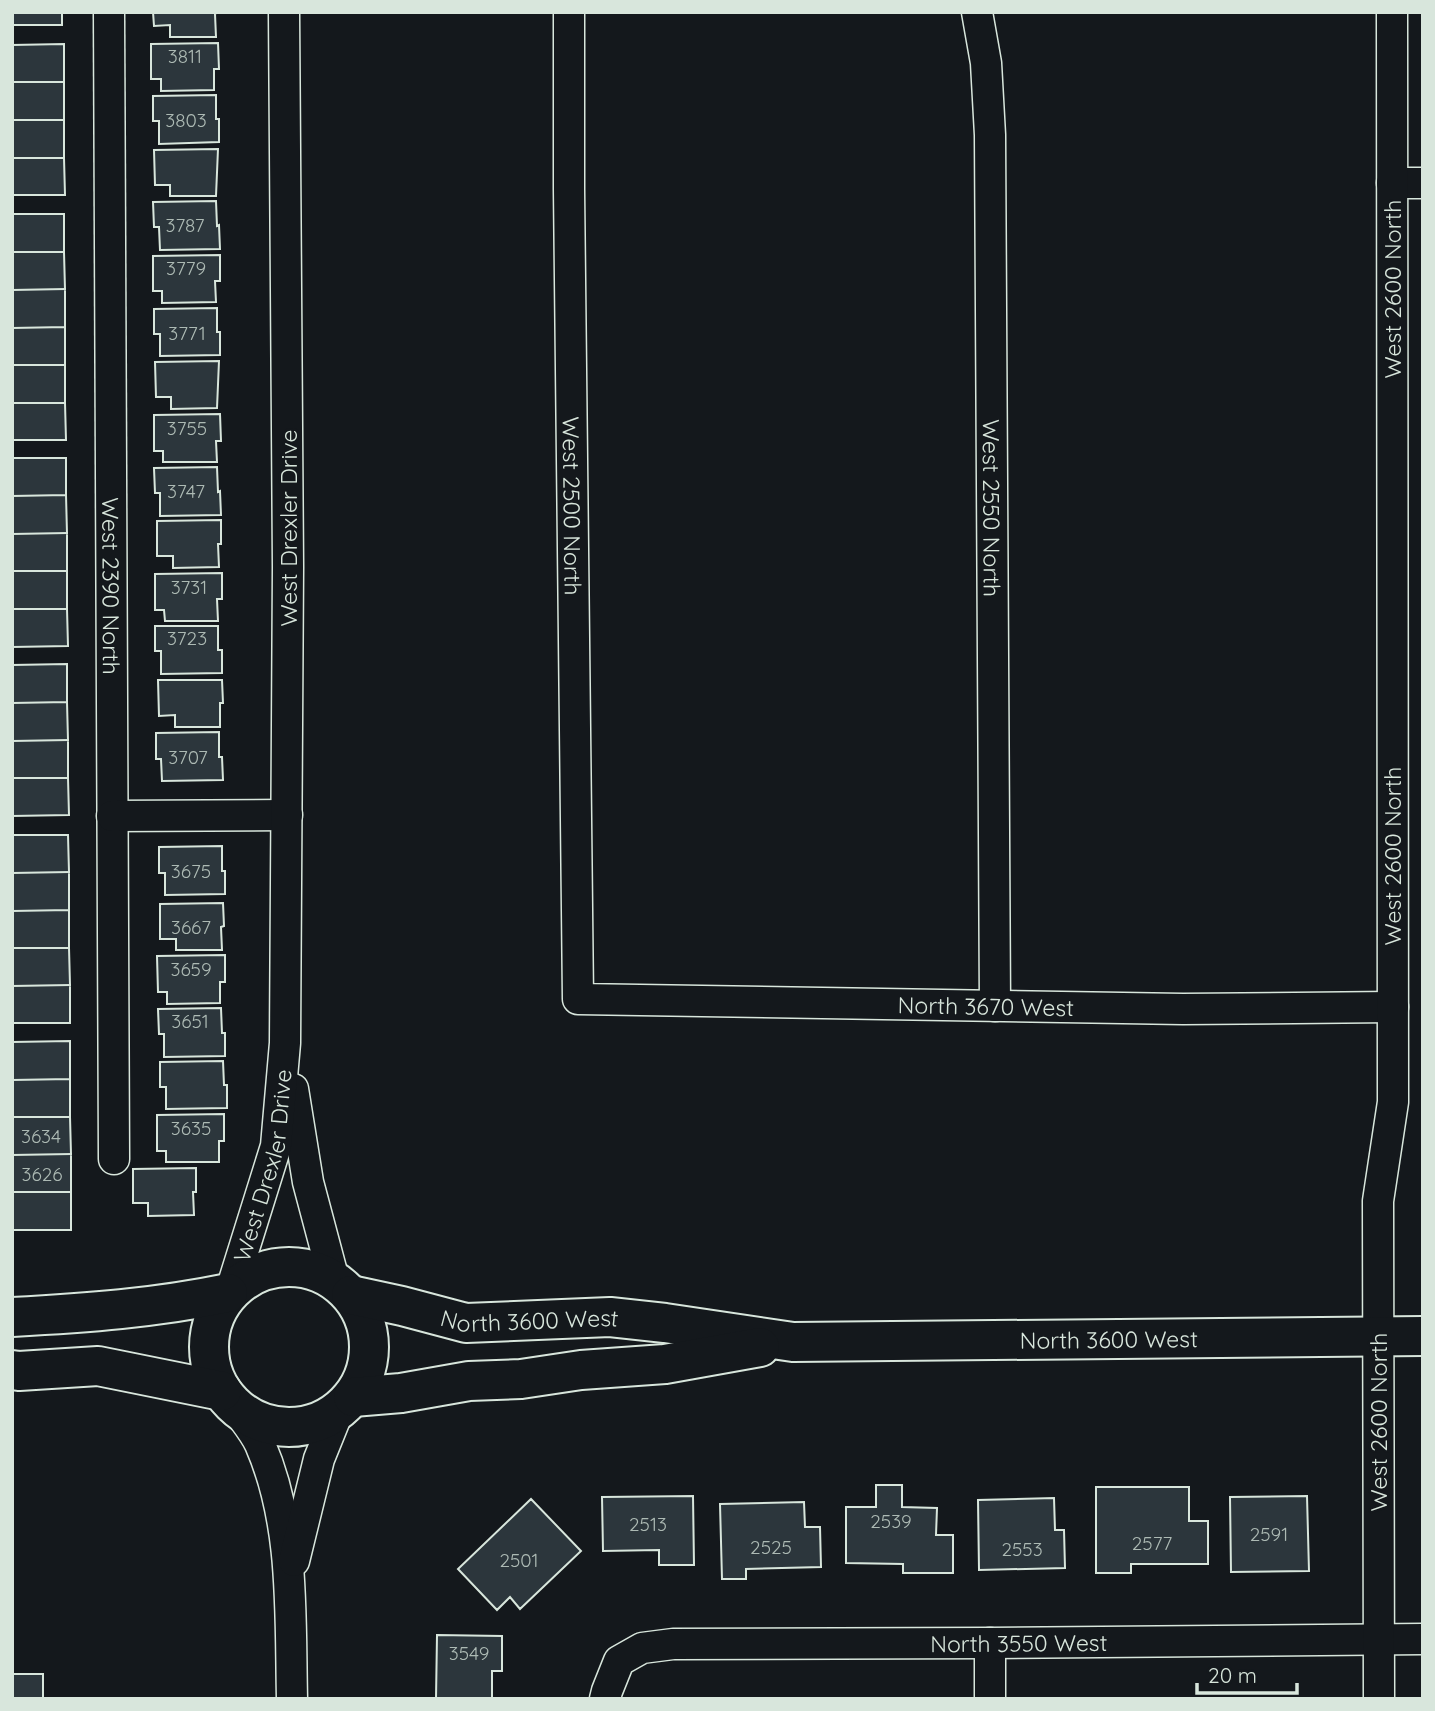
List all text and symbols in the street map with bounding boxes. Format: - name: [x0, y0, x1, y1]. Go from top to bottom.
- house number: 3811: [168, 44, 202, 68]
- house number: 3803: [165, 108, 207, 132]
- street label: West 2600 North: [1378, 200, 1407, 378]
- house number: 3787: [165, 213, 205, 237]
- house number: 3779: [166, 256, 206, 280]
- house number: 3771: [168, 321, 206, 345]
- house number: 3755: [167, 416, 207, 440]
- street label: West 2500 North: [557, 416, 588, 596]
- street label: West 2550 North: [977, 419, 1007, 597]
- street label: West Drexler Drive: [274, 429, 303, 627]
- house number: 3747: [167, 479, 205, 503]
- street label: West 2390 North: [97, 497, 126, 675]
- house number: 3731: [171, 575, 207, 599]
- house number: 3723: [167, 626, 207, 650]
- house number: 3707: [168, 745, 208, 769]
- street label: West 2600 North: [1378, 767, 1407, 945]
- house number: 3675: [171, 859, 211, 883]
- house number: 3667: [171, 915, 211, 939]
- house number: 3659: [170, 957, 212, 981]
- street label: North 3670 West: [897, 990, 1075, 1022]
- house number: 3651: [171, 1009, 209, 1033]
- street label: West Drexler Drive: [226, 1068, 297, 1265]
- house number: 3635: [171, 1116, 211, 1140]
- house number: 3634: [21, 1124, 61, 1148]
- house number: 3626: [22, 1162, 62, 1186]
- street label: North 3600 West: [438, 1302, 620, 1338]
- street label: North 3600 West: [1019, 1324, 1198, 1354]
- street label: West 2600 North: [1364, 1333, 1393, 1511]
- house number: 2539: [870, 1509, 912, 1533]
- house number: 2513: [629, 1512, 667, 1536]
- house number: 2591: [1250, 1522, 1288, 1546]
- house number: 2577: [1132, 1531, 1172, 1555]
- house number: 2525: [750, 1535, 792, 1559]
- house number: 2553: [1001, 1537, 1043, 1561]
- house number: 2501: [499, 1548, 539, 1572]
- street label: North 3550 West: [930, 1627, 1108, 1658]
- house number: 3549: [449, 1641, 489, 1665]
- scale bar: [1197, 1652, 1297, 1696]
- text: 20 m: [1208, 1662, 1257, 1688]

